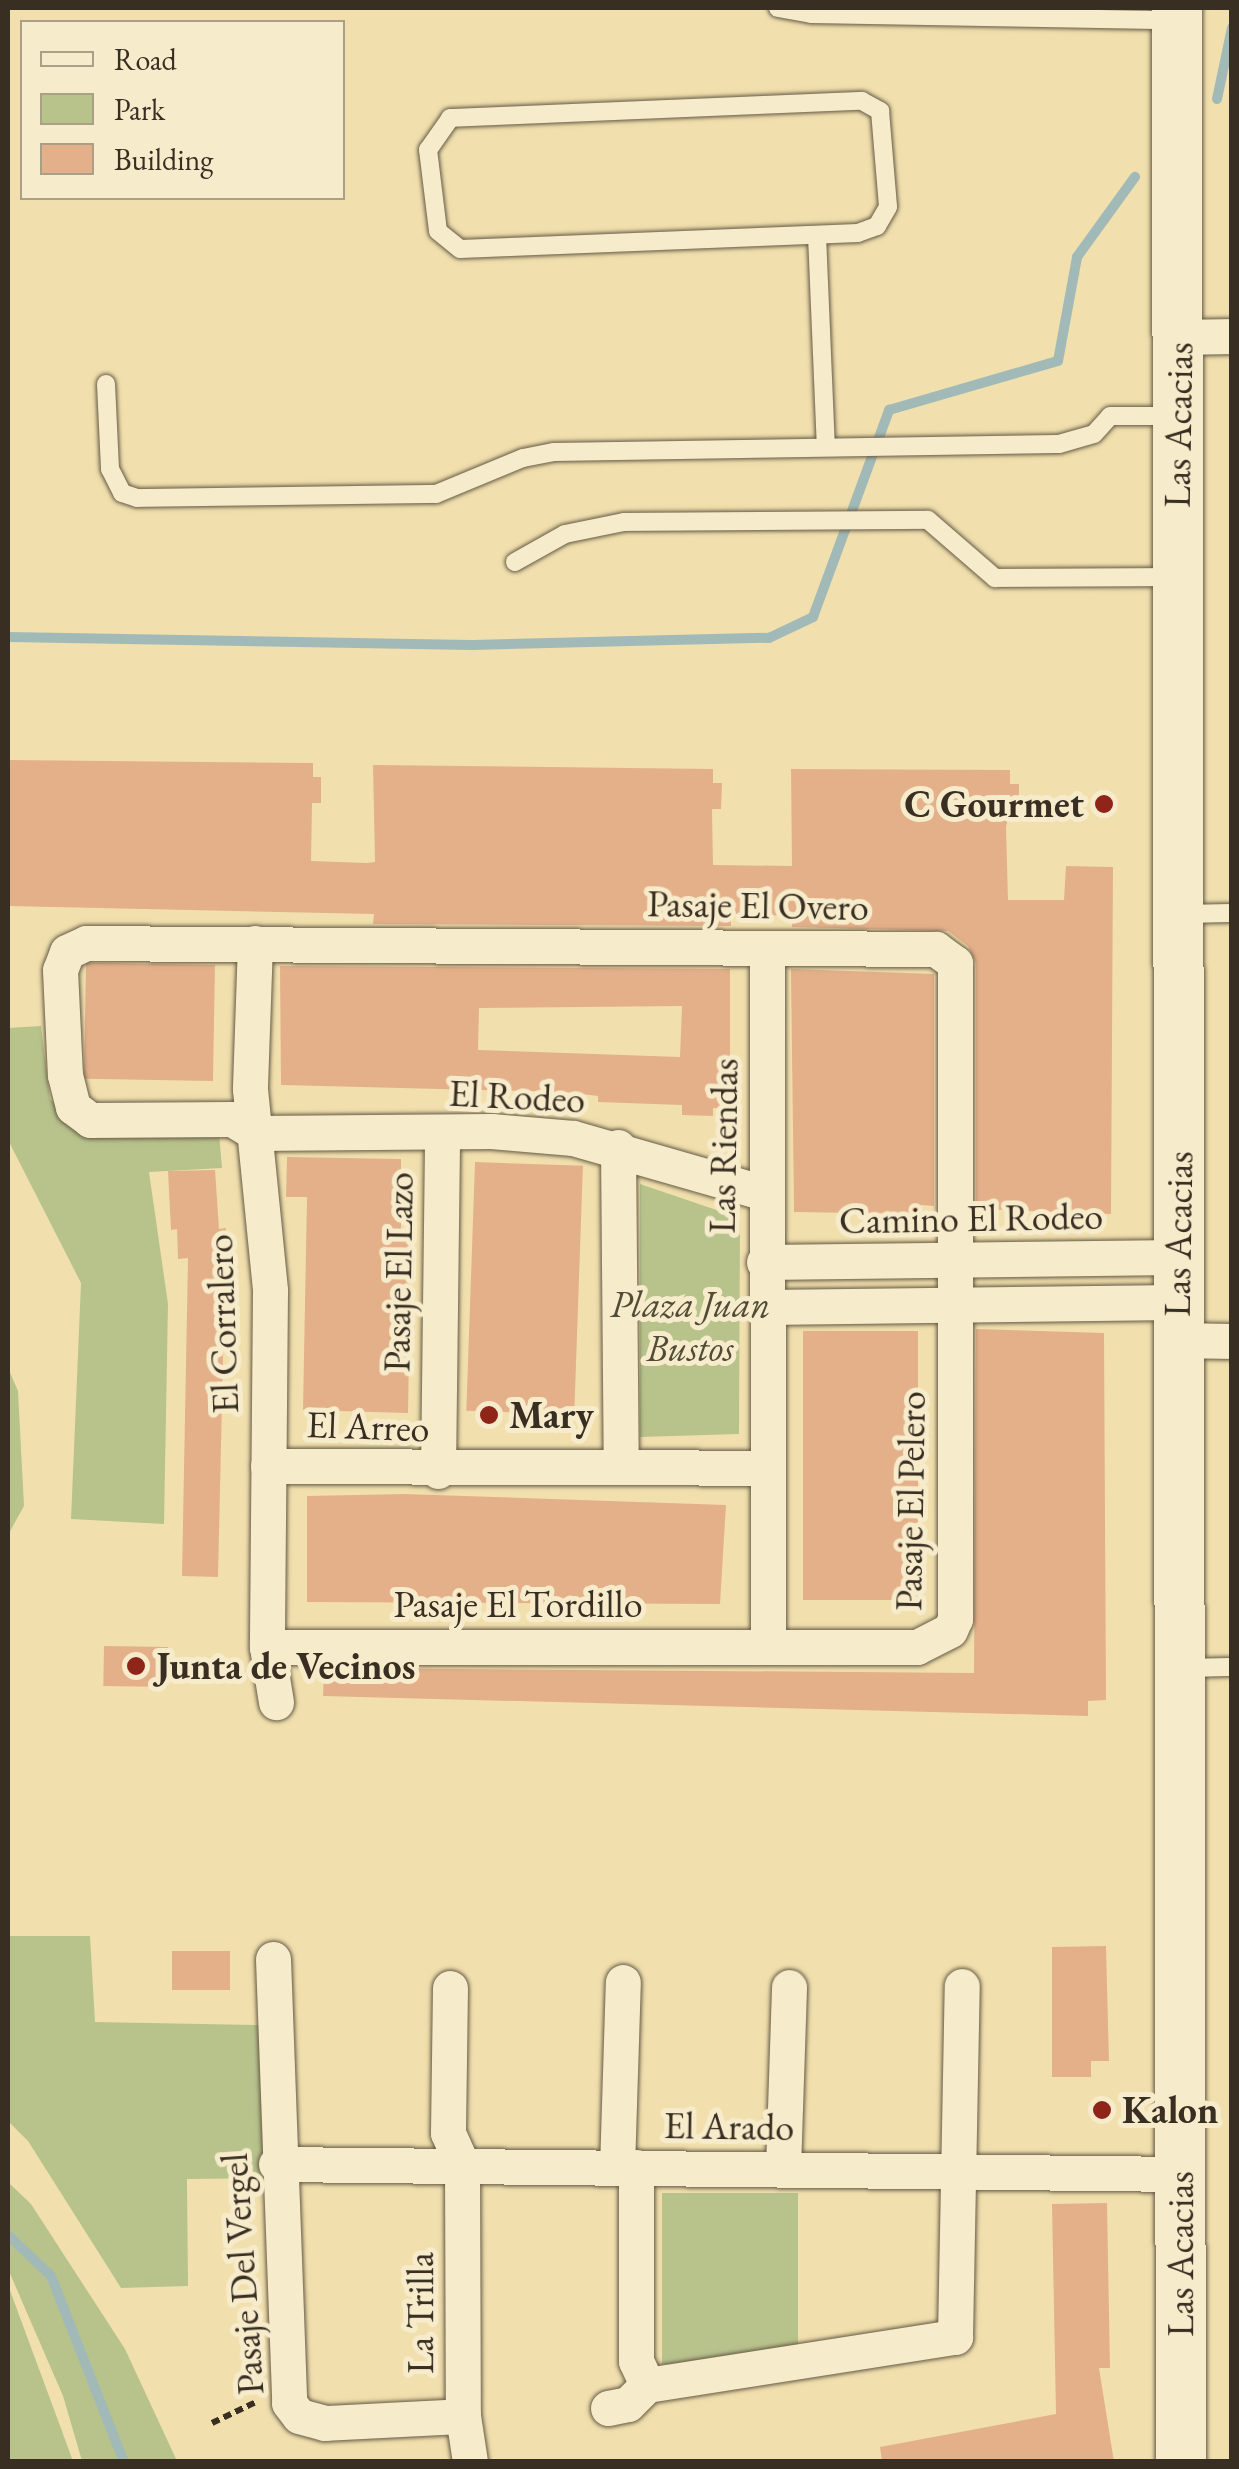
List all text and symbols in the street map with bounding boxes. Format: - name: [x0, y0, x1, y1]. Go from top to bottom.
- legend: [20, 20, 345, 200]
- text: Road: [114, 40, 177, 79]
- text: Park: [114, 90, 165, 129]
- text: Building: [114, 140, 213, 179]
- street label: Las Acacias: [1154, 342, 1202, 508]
- place label: C Gourmet: [904, 781, 1084, 827]
- marker: C Gourmet: [1093, 793, 1115, 815]
- street label: Pasaje El Overo: [647, 880, 869, 930]
- street label: Las Riendas: [699, 1058, 747, 1234]
- street label: El Rodeo: [448, 1070, 586, 1122]
- street label: Las Acacias: [1154, 1151, 1202, 1317]
- street label: Pasaje El Lazo: [373, 1172, 423, 1372]
- street label: Camino El Rodeo: [839, 1193, 1103, 1243]
- street label: El Corralero: [196, 1233, 248, 1415]
- park label: Plaza Juan Bustos: [610, 1281, 770, 1370]
- street label: Pasaje El Pelero: [885, 1391, 935, 1611]
- place label: Mary: [509, 1392, 594, 1438]
- street label: El Arreo: [306, 1401, 430, 1451]
- marker: Mary: [478, 1404, 500, 1426]
- street label: Pasaje El Tordillo: [393, 1581, 643, 1627]
- place label: Junta de Vecinos: [156, 1643, 415, 1689]
- marker: Junta de Vecinos: [125, 1655, 147, 1677]
- place label: Kalon: [1122, 2087, 1218, 2133]
- marker: Kalon: [1091, 2099, 1113, 2121]
- street label: El Arado: [663, 2102, 795, 2150]
- street label: Pasaje Del Vergel: [211, 2152, 273, 2396]
- street label: Las Acacias: [1157, 2171, 1203, 2337]
- street label: La Trilla: [397, 2252, 443, 2374]

